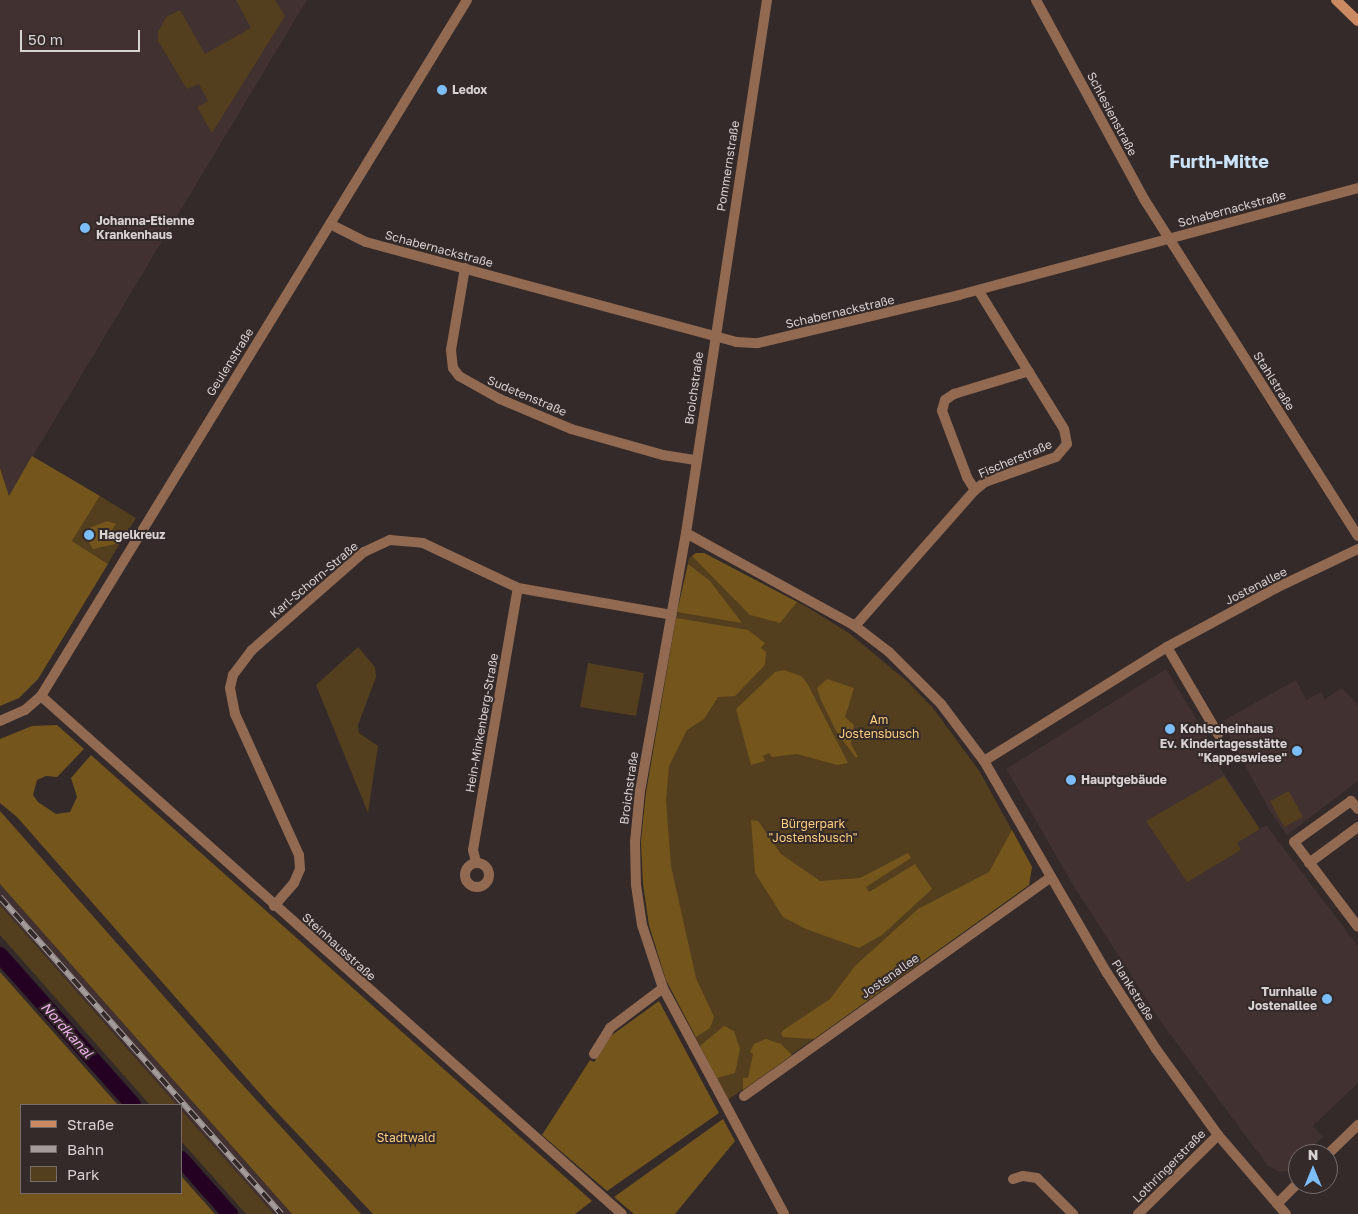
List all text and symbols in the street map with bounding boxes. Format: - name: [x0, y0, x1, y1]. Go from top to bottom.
- scale bar: [22, 20, 142, 52]
- text: 50 m: [28, 30, 63, 48]
- street label: Schlesienstraße: [1084, 70, 1140, 158]
- place label: Ledox: [452, 83, 487, 97]
- marker: Ledox: [436, 84, 448, 96]
- street label: Pommernstraße: [714, 120, 742, 212]
- district label: Furth-Mitte: [1169, 150, 1269, 172]
- street label: Schabernackstraße: [1176, 188, 1288, 230]
- place label: Johanna-Etienne Krankenhaus: [96, 214, 195, 242]
- marker: Johanna-Etienne Krankenhaus: [78, 221, 92, 235]
- street label: Schabernackstraße: [383, 228, 495, 270]
- street label: Schabernackstraße: [784, 292, 896, 332]
- street label: Geulenstraße: [203, 325, 257, 399]
- street label: Stahlstraße: [1250, 349, 1298, 413]
- street label: Broichstraße: [682, 351, 706, 425]
- street label: Sudetenstraße: [485, 373, 569, 419]
- street label: Fischerstraße: [976, 437, 1054, 481]
- place label: Hagelkreuz: [99, 528, 165, 542]
- marker: Hagelkreuz: [83, 529, 95, 541]
- street label: Karl-Schorn-Straße: [267, 539, 361, 621]
- street label: Jostenallee: [1223, 564, 1289, 608]
- street label: Hein-Minkenberg-Straße: [463, 652, 501, 794]
- park label: Am Jostensbusch: [839, 713, 919, 741]
- place label: Kohlscheinhaus: [1180, 722, 1274, 736]
- marker: Kohlscheinhaus: [1164, 723, 1176, 735]
- place label: Ev. Kindertagesstätte "Kappeswiese": [1160, 737, 1287, 765]
- marker: Ev. Kindertagesstätte "Kappeswiese": [1291, 745, 1303, 757]
- street label: Broichstraße: [617, 751, 641, 825]
- place label: Hauptgebäude: [1081, 773, 1167, 787]
- marker: Hauptgebäude: [1065, 774, 1077, 786]
- park label: Bürgerpark "Jostensbusch": [769, 817, 857, 845]
- street label: Steinhausstraße: [299, 910, 379, 984]
- street label: Jostenallee: [858, 951, 922, 1001]
- street label: Plankstraße: [1109, 957, 1157, 1023]
- place label: Turnhalle Jostenallee: [1248, 985, 1317, 1013]
- marker: Turnhalle Jostenallee: [1321, 993, 1333, 1005]
- water label: Nordkanal: [37, 998, 97, 1062]
- legend: [20, 1104, 182, 1194]
- text: Straße: [67, 1115, 114, 1133]
- street label: Lothringerstraße: [1130, 1127, 1208, 1205]
- park label: Stadtwald: [377, 1131, 435, 1145]
- text: Bahn: [67, 1140, 104, 1158]
- north arrow: [1288, 1144, 1338, 1194]
- text: N: [1308, 1146, 1318, 1163]
- text: Park: [67, 1165, 99, 1183]

